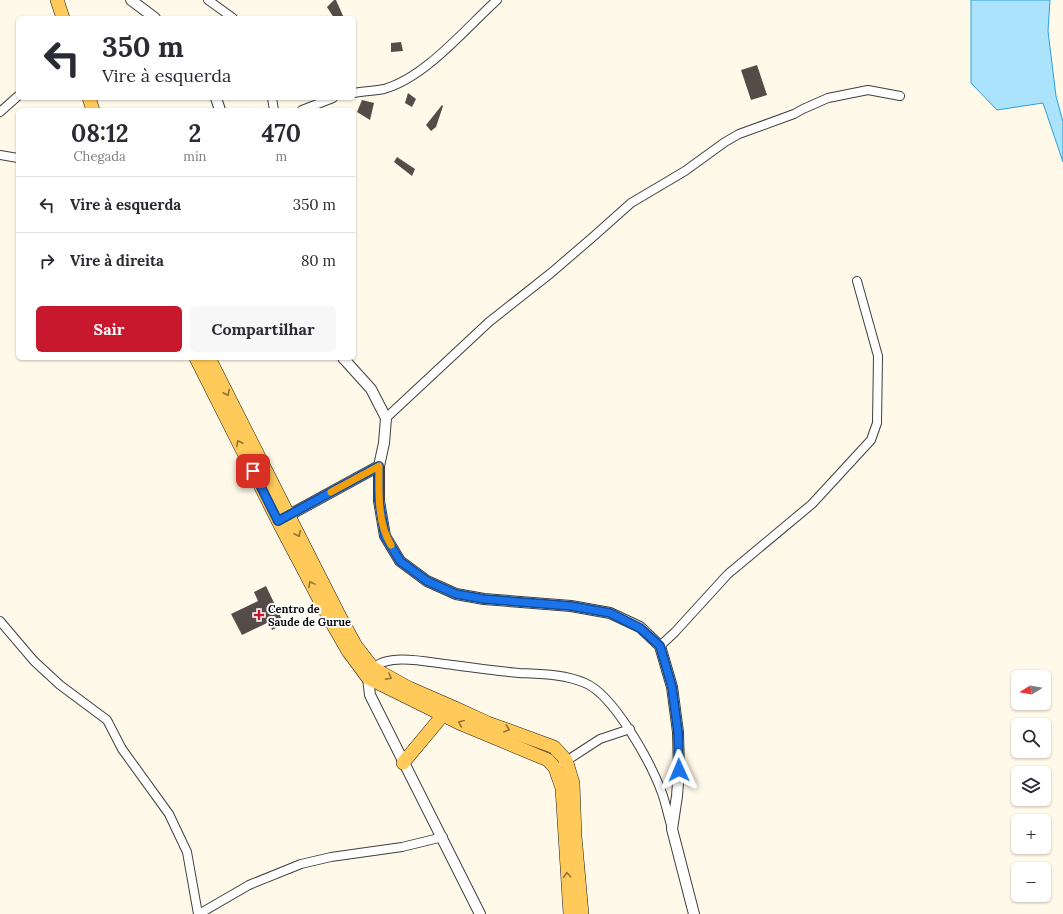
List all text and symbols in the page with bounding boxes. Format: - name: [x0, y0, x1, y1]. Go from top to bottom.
- text: 350 m: [102, 29, 184, 65]
- icon: left: [36, 32, 88, 84]
- text: Vire à esquerda: [102, 64, 231, 87]
- text: 08:12: [71, 118, 128, 149]
- text: 2: [189, 118, 201, 149]
- text: 470: [261, 118, 301, 149]
- text: Chegada: [74, 148, 126, 165]
- text: min: [183, 148, 207, 165]
- text: m: [275, 148, 287, 165]
- icon: left: [36, 194, 58, 216]
- text: Vire à esquerda: [70, 195, 181, 214]
- text: 350 m: [293, 195, 336, 214]
- icon: right: [36, 250, 58, 272]
- text: Vire à direita: [70, 251, 164, 270]
- text: 80 m: [301, 251, 336, 270]
- button: Sair: [36, 306, 182, 352]
- button: Compartilhar: [190, 306, 336, 352]
- one-way arrow: [222, 388, 230, 396]
- one-way arrow: [236, 440, 244, 447]
- pin: [236, 454, 270, 488]
- icon: arrive: [242, 460, 264, 482]
- one-way arrow: [293, 529, 301, 537]
- one-way arrow: [308, 580, 315, 588]
- place label: Centro de Saude de Gurue: [268, 602, 351, 629]
- marker: Centro de Saude de Gurue: [253, 609, 265, 621]
- north arrow: [1011, 670, 1051, 710]
- map controls: [1011, 670, 1051, 902]
- one-way arrow: [384, 672, 392, 679]
- button: search: [1011, 718, 1051, 758]
- one-way arrow: [457, 720, 464, 728]
- one-way arrow: [504, 725, 511, 733]
- position arrow: [658, 749, 700, 791]
- button: layers: [1011, 766, 1051, 806]
- button: +: [1011, 814, 1051, 854]
- button: −: [1011, 862, 1051, 902]
- one-way arrow: [563, 872, 572, 878]

